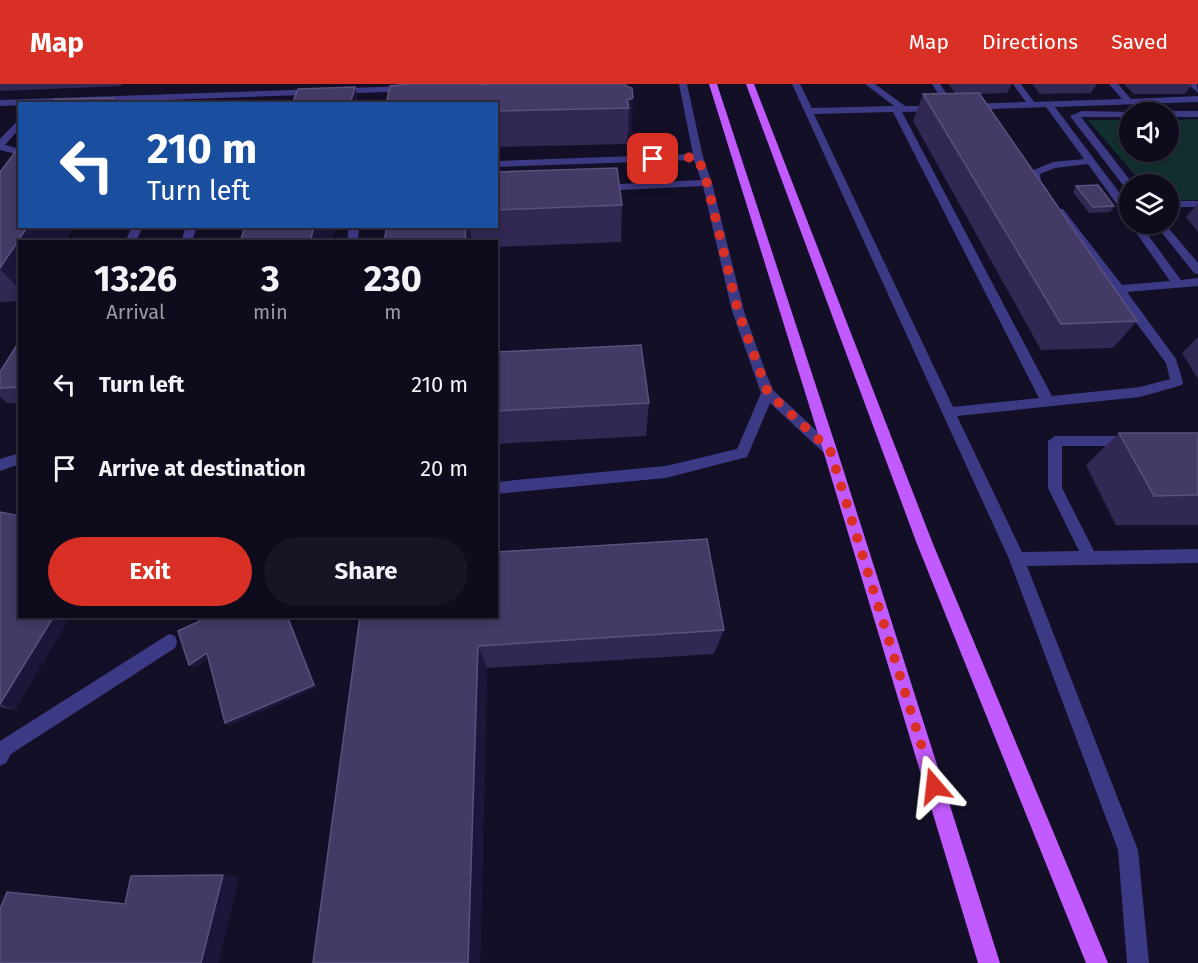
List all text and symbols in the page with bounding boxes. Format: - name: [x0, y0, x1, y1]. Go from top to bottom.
- text: Map: [30, 26, 84, 59]
- text: Map: [909, 29, 949, 55]
- text: Directions: [982, 29, 1078, 55]
- text: Saved: [1111, 29, 1168, 55]
- map controls: [1119, 102, 1179, 234]
- button: sound: [1119, 102, 1179, 162]
- text: 210 m: [147, 124, 257, 174]
- icon: left: [48, 126, 126, 204]
- pin: [627, 133, 678, 184]
- icon: arrive: [636, 142, 669, 175]
- button: layers: [1119, 174, 1179, 234]
- text: Turn left: [147, 175, 250, 207]
- text: 13:26: [94, 257, 177, 301]
- text: 3: [261, 257, 280, 301]
- text: 230: [364, 257, 422, 301]
- text: Arrival: [106, 300, 165, 324]
- text: min: [253, 300, 288, 324]
- text: m: [384, 300, 401, 324]
- icon: left: [48, 368, 81, 401]
- text: Turn left: [99, 371, 184, 398]
- text: 210 m: [411, 371, 468, 398]
- icon: arrive: [48, 452, 81, 485]
- text: Arrive at destination: [99, 455, 306, 482]
- text: 20 m: [420, 455, 468, 482]
- button: Exit: [48, 537, 252, 606]
- button: Share: [264, 537, 468, 606]
- position arrow: [902, 754, 966, 818]

